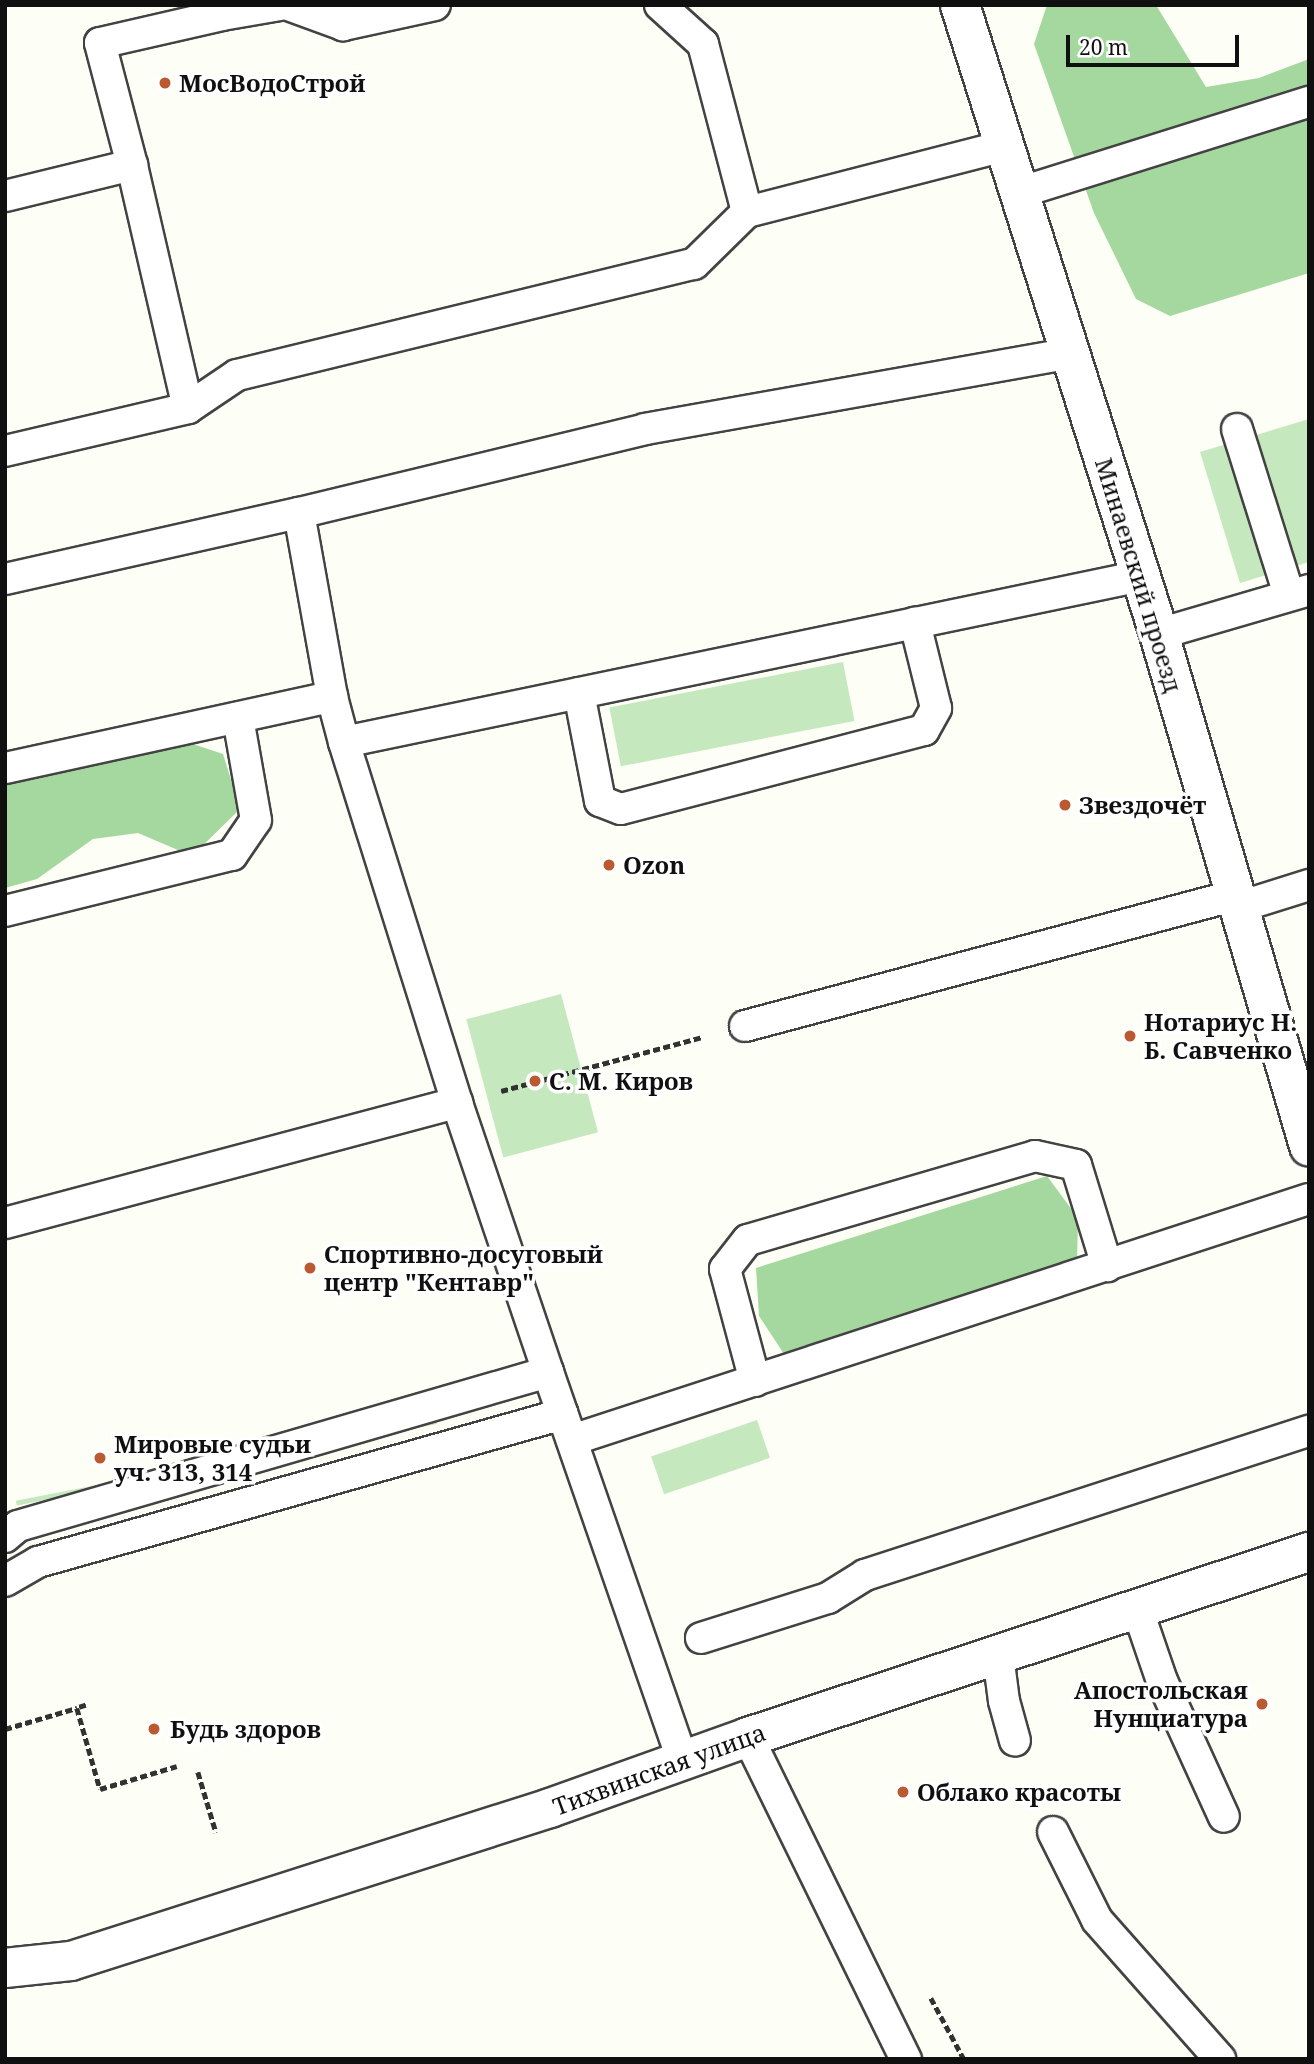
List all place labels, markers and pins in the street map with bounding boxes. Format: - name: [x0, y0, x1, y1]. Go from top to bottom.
- place label: МосВодоСтрой: [179, 69, 366, 97]
- marker: МосВодоСтрой: [157, 75, 173, 91]
- place label: Звездочёт: [1079, 791, 1206, 819]
- marker: Звездочёт: [1057, 797, 1073, 813]
- place label: Ozon: [623, 851, 685, 879]
- marker: Ozon: [601, 857, 617, 873]
- place label: Нотариус Н. Б. Савченко: [1144, 1008, 1297, 1064]
- marker: Нотариус Н. Б. Савченко: [1122, 1028, 1138, 1044]
- place label: С. М. Киров: [549, 1067, 693, 1095]
- marker: С. М. Киров: [527, 1073, 543, 1089]
- place label: Спортивно-досуговый центр "Кентавр": [324, 1240, 603, 1296]
- marker: Спортивно-досуговый центр "Кентавр": [302, 1260, 318, 1276]
- place label: Мировые судьи уч. 313, 314: [114, 1430, 311, 1486]
- marker: Мировые судьи уч. 313, 314: [92, 1450, 108, 1466]
- place label: Апостольская Нунциатура: [1074, 1676, 1248, 1732]
- marker: Апостольская Нунциатура: [1254, 1696, 1270, 1712]
- place label: Будь здоров: [170, 1715, 321, 1743]
- marker: Будь здоров: [144, 1719, 164, 1739]
- place label: Облако красоты: [917, 1778, 1121, 1806]
- marker: Облако красоты: [895, 1784, 911, 1800]

